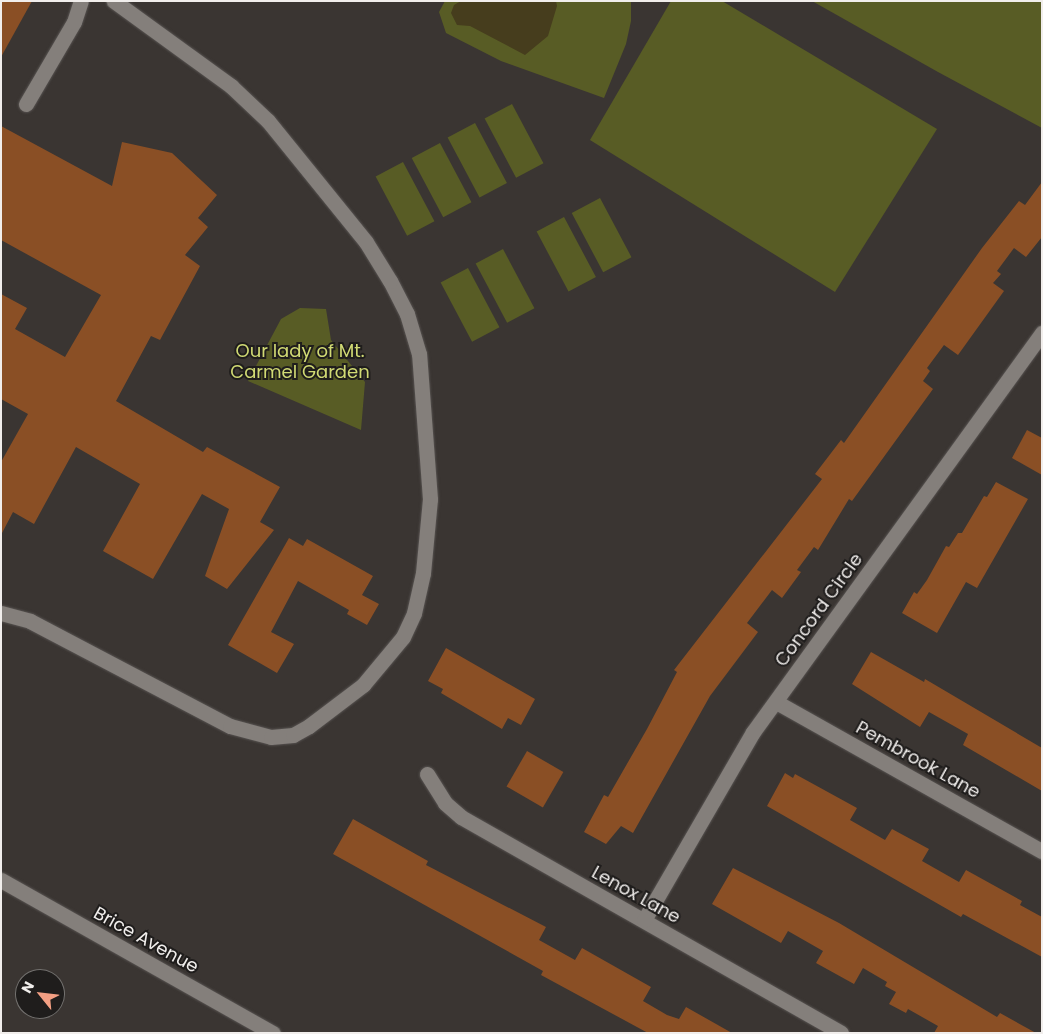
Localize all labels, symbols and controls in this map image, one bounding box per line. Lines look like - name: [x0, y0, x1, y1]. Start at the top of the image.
- park label: Our lady of Mt. Carmel Garden: [230, 341, 370, 384]
- street label: Concord Circle: [771, 549, 867, 671]
- street label: Pembrook Lane: [852, 717, 984, 803]
- street label: Lenox Lane: [588, 862, 684, 928]
- street label: Brice Avenue: [90, 902, 202, 978]
- north arrow: [15, 969, 65, 1019]
- text: N: [16, 978, 39, 997]

